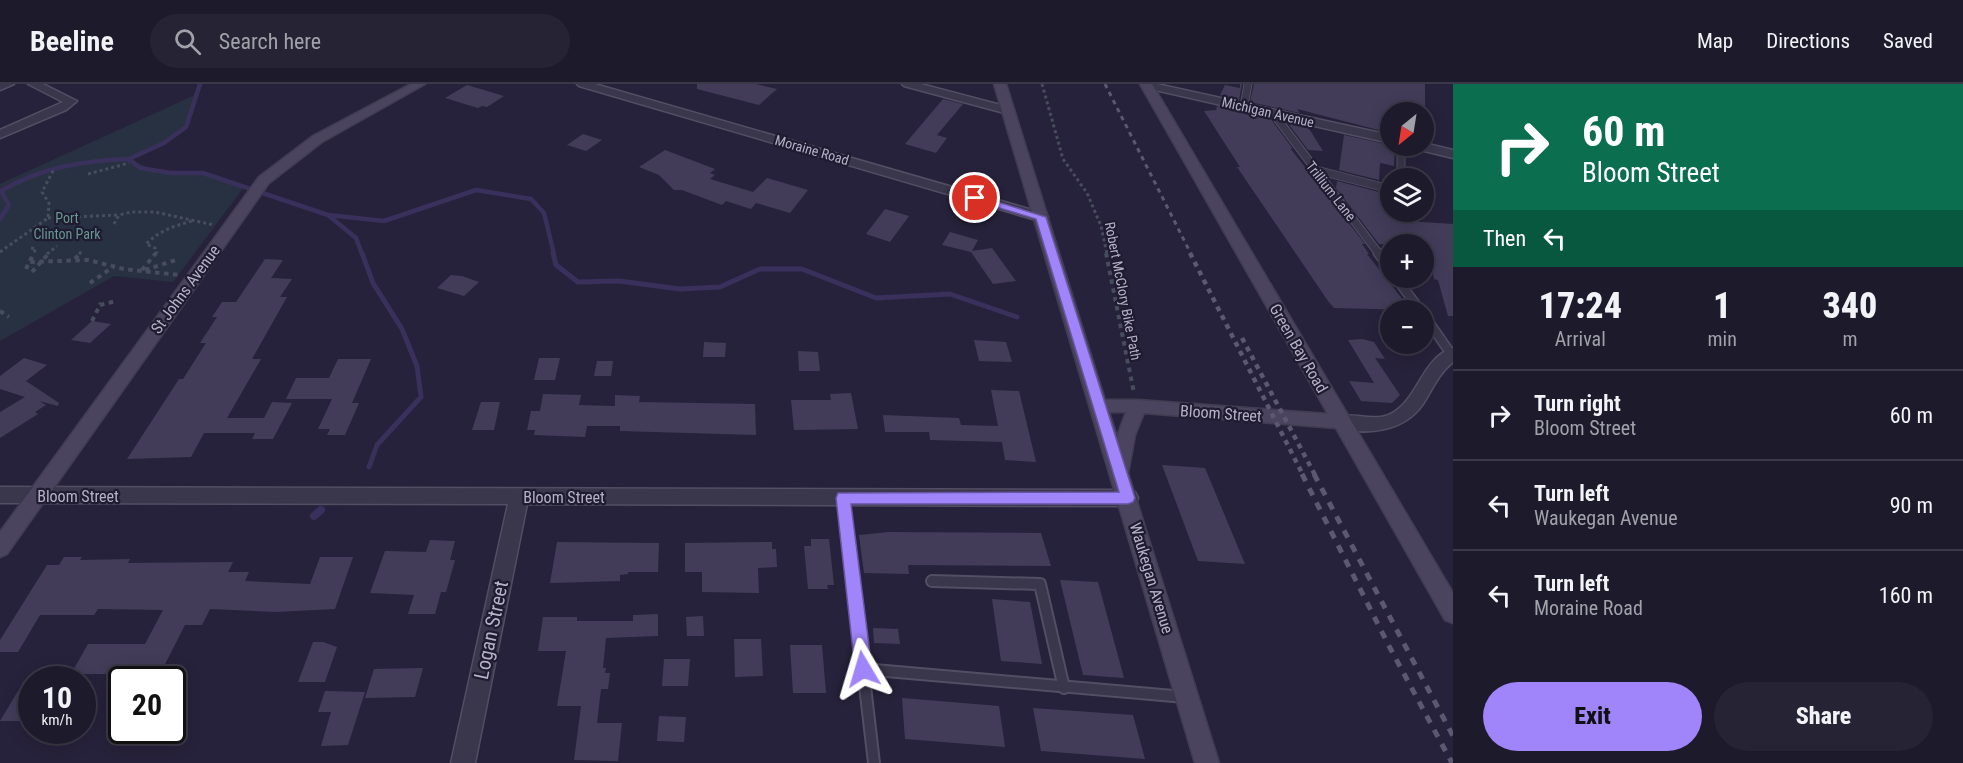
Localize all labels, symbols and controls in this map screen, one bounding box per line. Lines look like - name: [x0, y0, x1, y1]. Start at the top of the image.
- search box: [150, 14, 570, 68]
- text: Beeline: [30, 25, 114, 58]
- icon: search: [171, 25, 204, 58]
- text: Search here: [219, 29, 321, 54]
- text: Map: [1697, 29, 1733, 53]
- text: Directions: [1766, 29, 1850, 53]
- text: Saved: [1883, 29, 1933, 53]
- street label: Michigan Avenue: [1220, 94, 1316, 130]
- north arrow: [1380, 102, 1434, 156]
- map controls: [1380, 102, 1434, 354]
- text: 60 m: [1582, 107, 1665, 156]
- icon: right: [1483, 108, 1561, 186]
- street label: Moraine Road: [773, 132, 851, 168]
- text: Bloom Street: [1582, 157, 1720, 189]
- street label: Trillium Lane: [1303, 158, 1359, 224]
- button: layers: [1380, 168, 1434, 222]
- pin: [949, 172, 1000, 223]
- icon: arrive: [958, 181, 991, 214]
- park label: Port Clinton Park: [33, 210, 101, 242]
- street label: Robert McClory Bike Path: [1102, 220, 1144, 362]
- icon: left: [1538, 222, 1571, 255]
- text: Then: [1483, 226, 1526, 251]
- button: +: [1380, 234, 1434, 288]
- street label: St Johns Avenue: [147, 241, 224, 337]
- text: 17:24: [1539, 285, 1622, 327]
- text: 1: [1713, 285, 1731, 327]
- text: 340: [1822, 285, 1877, 327]
- street label: Green Bay Road: [1266, 300, 1332, 396]
- button: −: [1380, 300, 1434, 354]
- text: Arrival: [1555, 327, 1606, 351]
- text: min: [1708, 327, 1737, 351]
- text: m: [1842, 327, 1857, 351]
- text: Turn right: [1534, 391, 1621, 416]
- icon: right: [1483, 399, 1516, 432]
- street label: Bloom Street: [1180, 401, 1263, 426]
- text: 60 m: [1890, 403, 1933, 428]
- text: Bloom Street: [1534, 416, 1636, 440]
- text: Turn left: [1534, 481, 1609, 506]
- street label: Bloom Street: [37, 487, 119, 506]
- street label: Bloom Street: [523, 488, 605, 507]
- icon: left: [1483, 489, 1516, 522]
- text: 90 m: [1890, 493, 1933, 518]
- text: Waukegan Avenue: [1534, 506, 1678, 530]
- street label: Waukegan Avenue: [1126, 520, 1177, 636]
- text: Turn left: [1534, 571, 1609, 596]
- street label: Logan Street: [469, 578, 513, 681]
- icon: left: [1483, 579, 1516, 612]
- text: 160 m: [1879, 583, 1933, 608]
- text: Moraine Road: [1534, 596, 1643, 620]
- position arrow: [831, 637, 895, 701]
- speed limit sign: 20: [108, 666, 186, 744]
- text: 10: [42, 680, 72, 715]
- button: Exit: [1483, 682, 1702, 751]
- button: Share: [1714, 682, 1933, 751]
- text: km/h: [42, 711, 72, 729]

